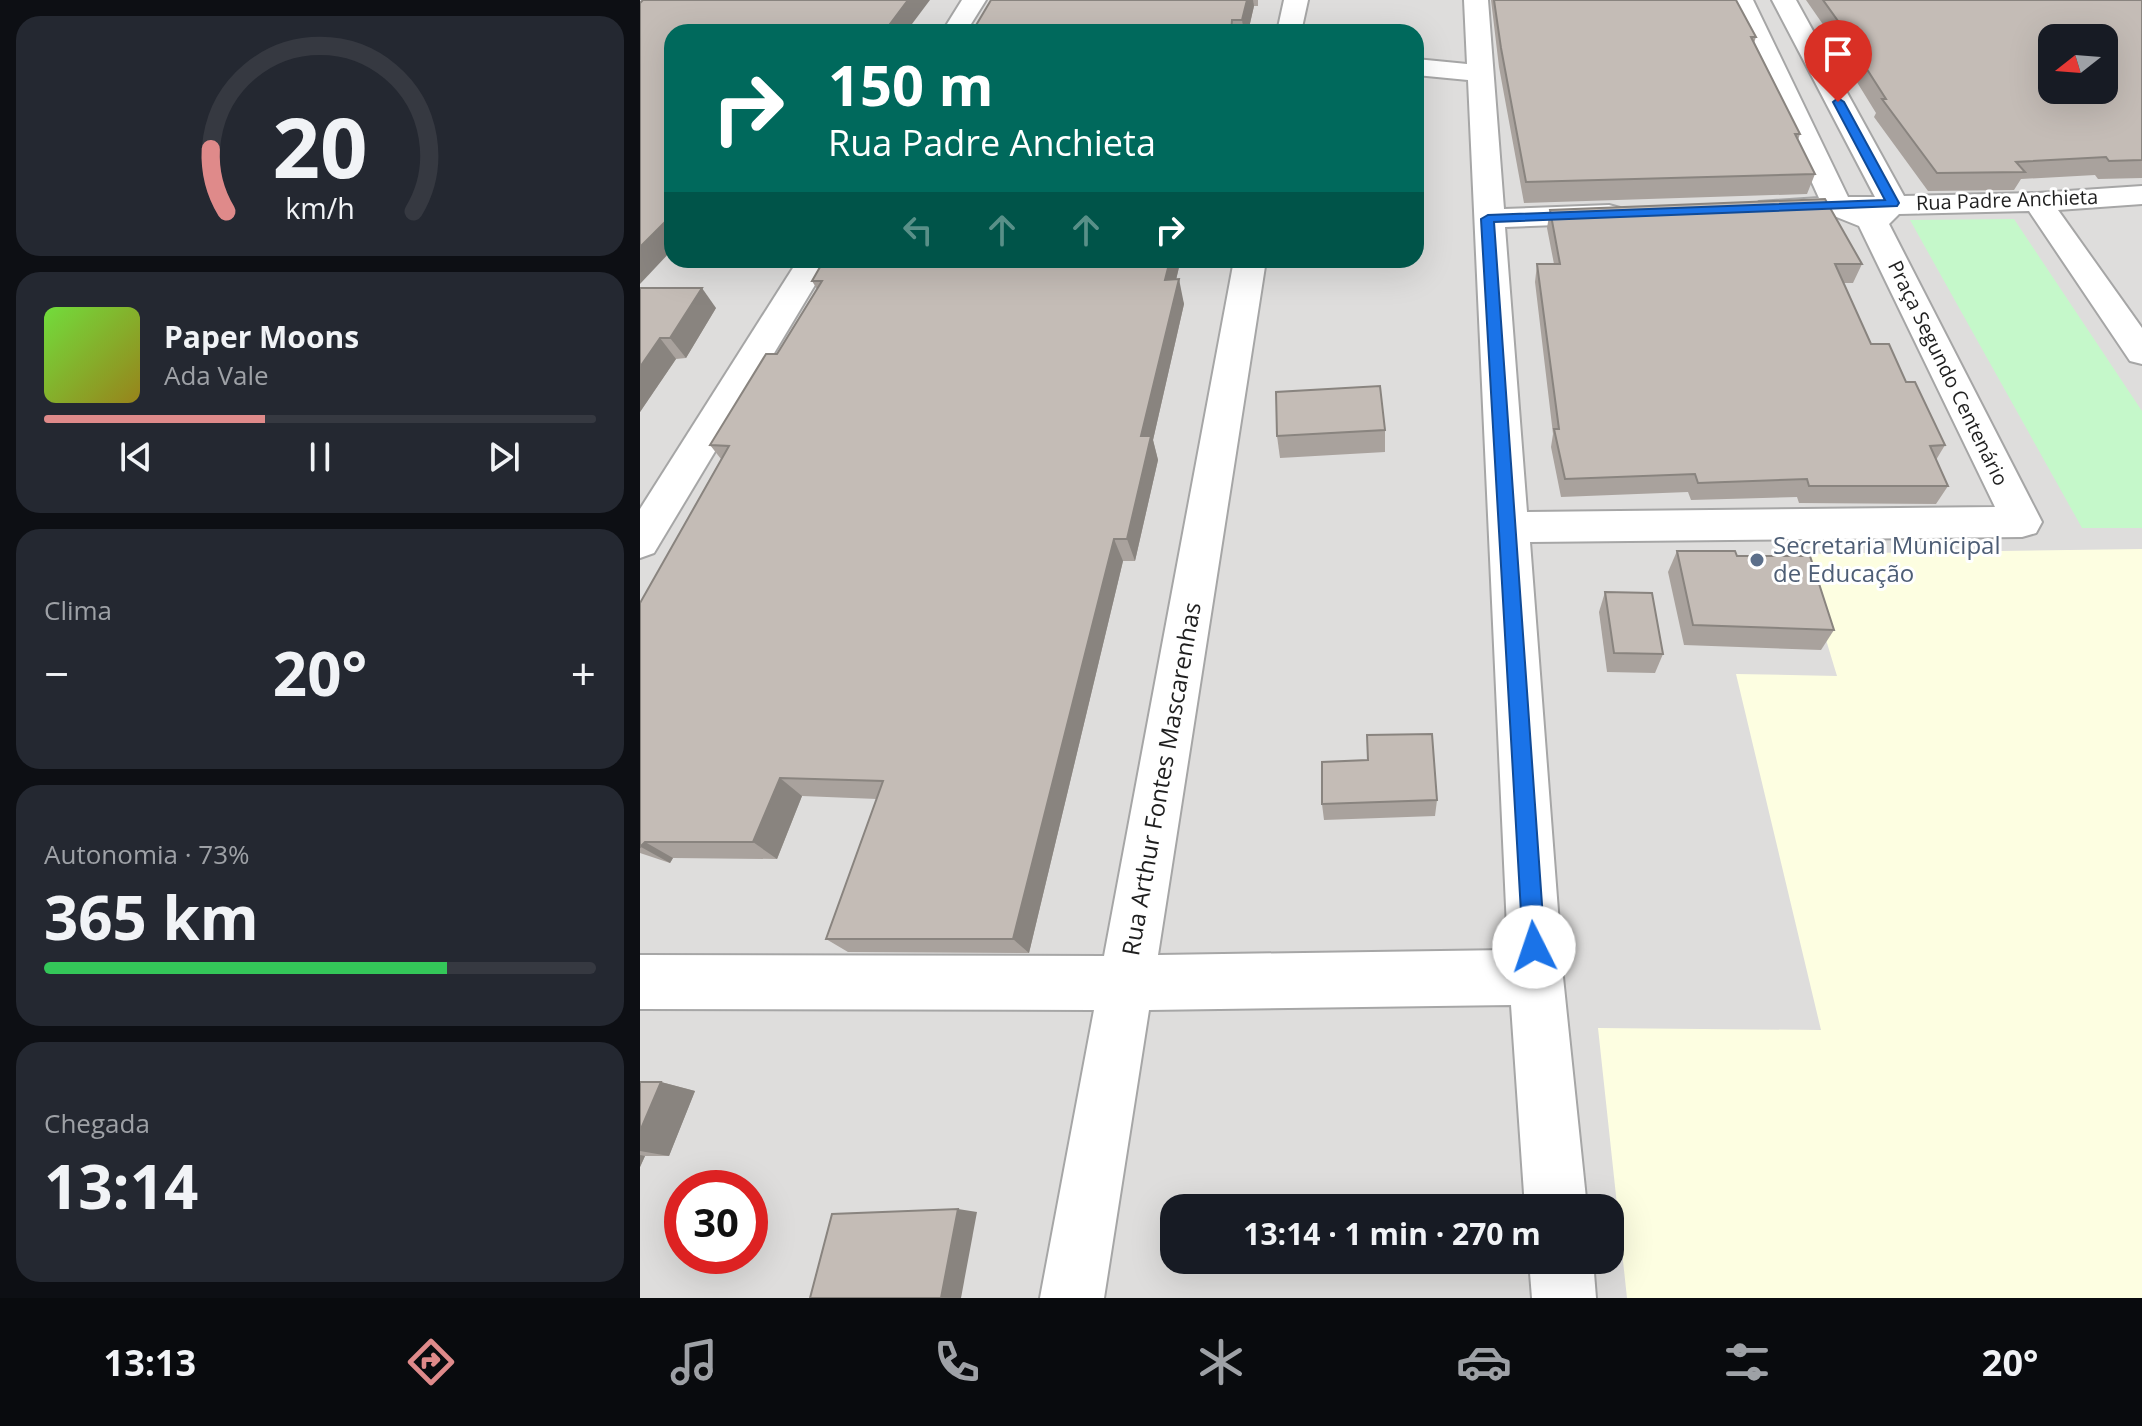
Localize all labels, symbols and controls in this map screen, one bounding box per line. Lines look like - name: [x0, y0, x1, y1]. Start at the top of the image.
- pin: [1804, 20, 1872, 102]
- north arrow: [2038, 24, 2118, 104]
- map controls: [2038, 24, 2118, 104]
- icon: arrive: [1816, 32, 1860, 76]
- text: 150 m: [828, 46, 994, 122]
- icon: right: [696, 56, 800, 160]
- text: 20: [272, 89, 368, 202]
- text: Rua Padre Anchieta: [828, 118, 1156, 167]
- street label: Rua Padre Anchieta: [1915, 183, 2098, 216]
- text: km/h: [285, 188, 355, 227]
- icon: left: [896, 208, 940, 252]
- icon: ahead: [980, 208, 1024, 252]
- icon: ahead: [1064, 208, 1108, 252]
- icon: right: [1148, 208, 1192, 252]
- street label: Praça Segundo Centenário: [1882, 256, 2015, 490]
- text: Paper Moons: [164, 316, 359, 357]
- text: Ada Vale: [164, 357, 269, 393]
- icon: previous: [114, 435, 158, 479]
- icon: pause: [298, 435, 342, 479]
- icon: next: [482, 435, 526, 479]
- place label: Secretaria Municipal de Educação: [1773, 528, 2000, 589]
- marker: Secretaria Municipal de Educação: [1748, 551, 1766, 569]
- text: Clima: [44, 592, 112, 628]
- street label: Rua Arthur Fontes Mascarenhas: [1113, 600, 1208, 958]
- text: 20°: [273, 632, 367, 714]
- text: −: [44, 643, 69, 703]
- text: +: [571, 643, 596, 703]
- text: Autonomia · 73%: [44, 836, 250, 872]
- text: 365 km: [44, 876, 259, 958]
- position arrow: [1492, 905, 1576, 989]
- text: Chegada: [44, 1105, 150, 1141]
- text: 13:14: [44, 1145, 198, 1227]
- speed limit sign: 30: [664, 1170, 768, 1274]
- text: 13:14 · 1 min · 270 m: [1243, 1213, 1541, 1254]
- icon: directions: [403, 1334, 459, 1390]
- icon: music: [666, 1334, 722, 1390]
- icon: phone: [929, 1334, 985, 1390]
- icon: climate: [1193, 1334, 1249, 1390]
- icon: car: [1456, 1334, 1512, 1390]
- icon: filters: [1719, 1334, 1775, 1390]
- text: 13:13: [104, 1338, 196, 1387]
- text: 20°: [1982, 1338, 2038, 1387]

